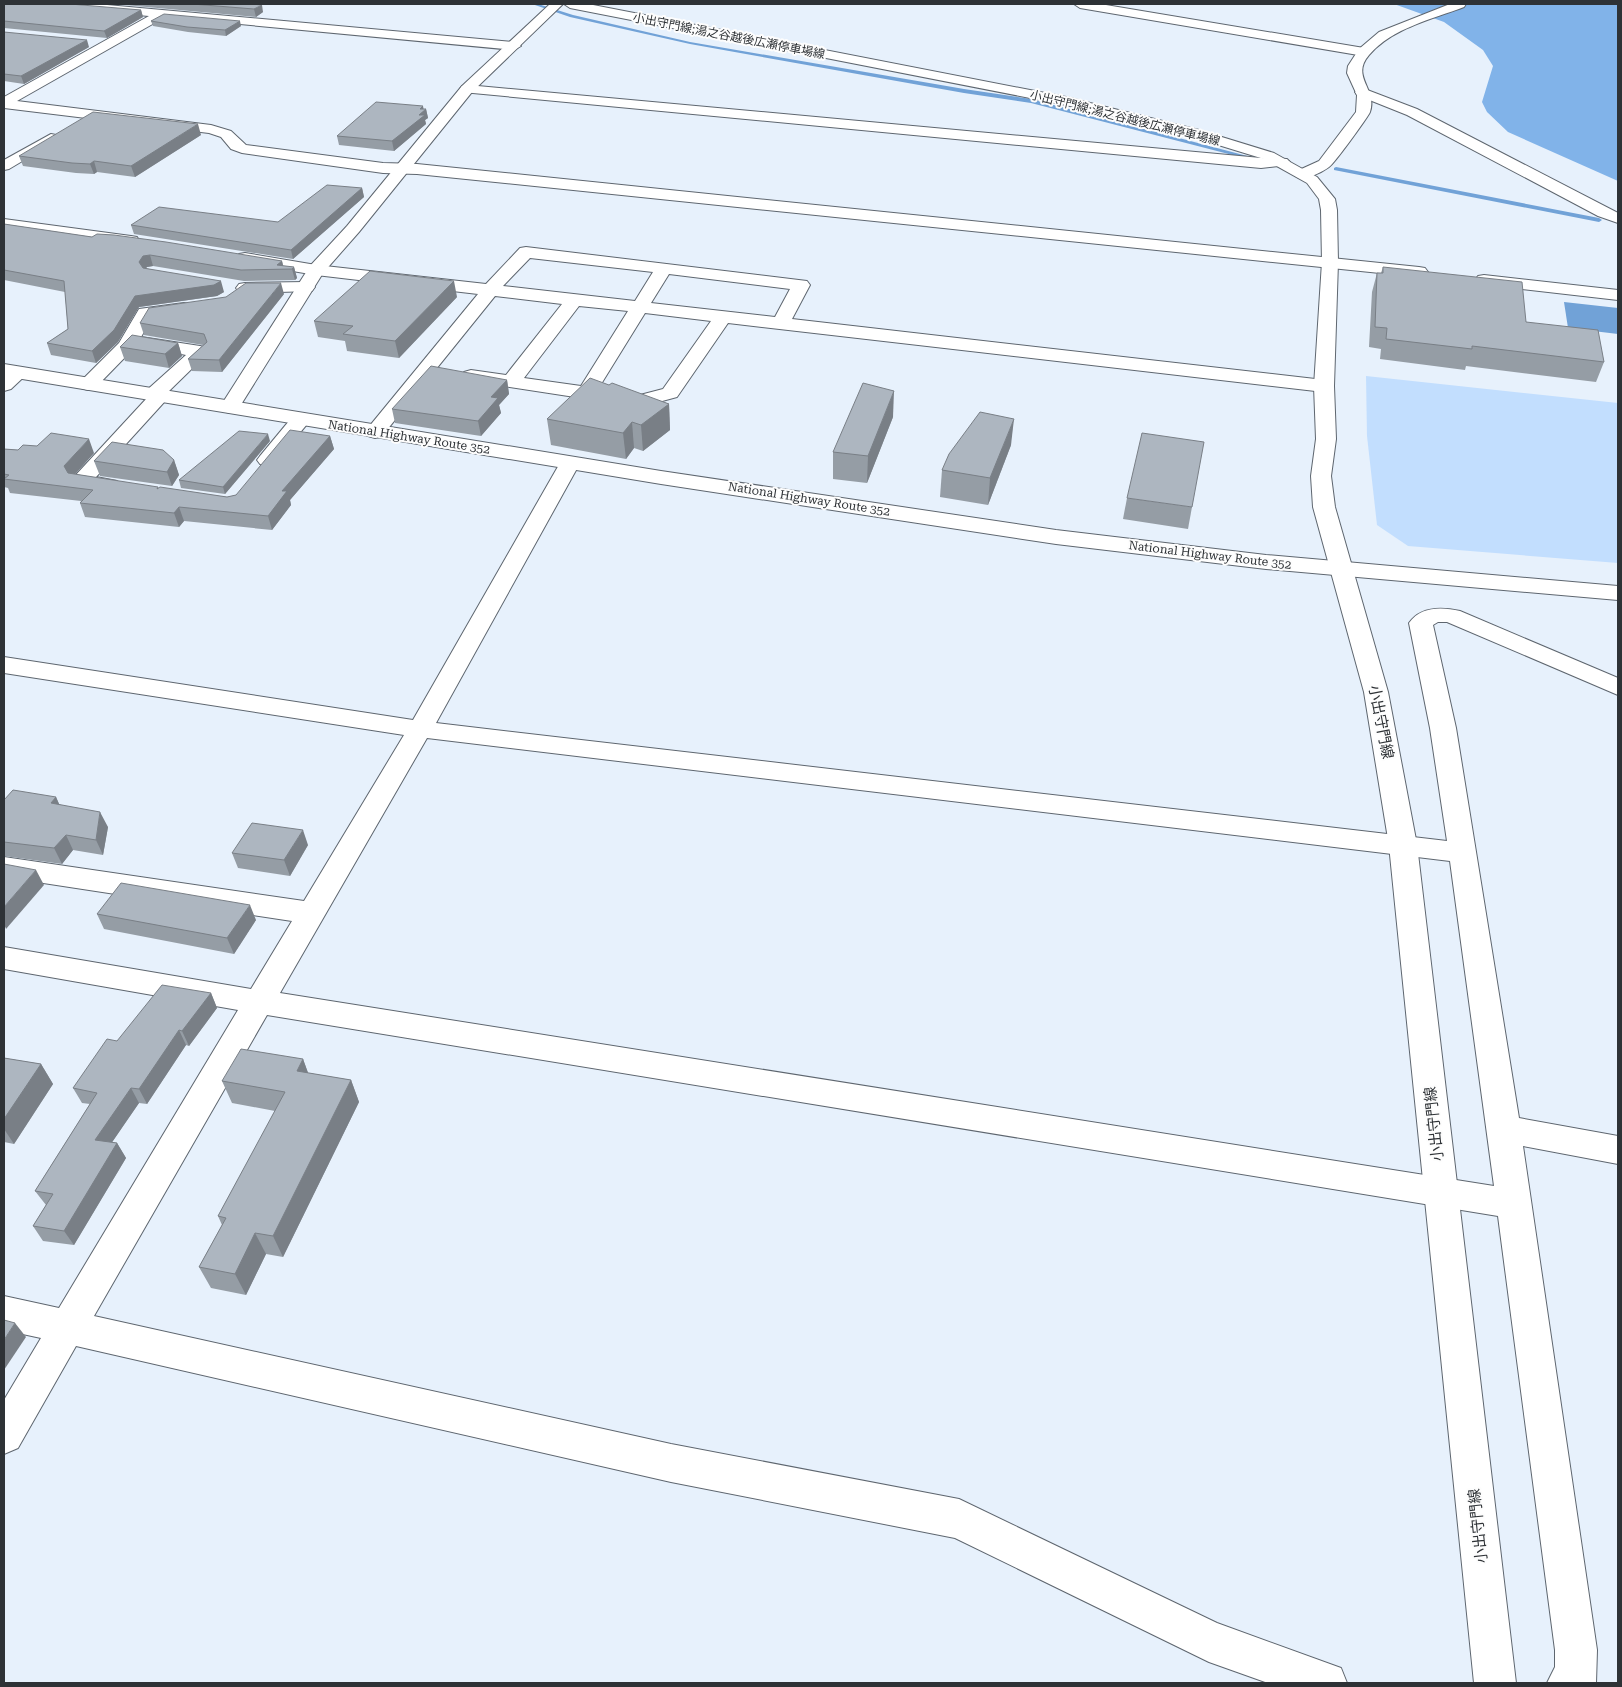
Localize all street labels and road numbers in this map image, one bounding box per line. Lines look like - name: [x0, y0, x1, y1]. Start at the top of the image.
- street label: 小出守門線;湯之谷越後広瀬停車場線: [632, 10, 826, 62]
- street label: 小出守門線;湯之谷越後広瀬停車場線: [1029, 88, 1221, 148]
- street label: National Highway Route 352: [327, 417, 491, 457]
- street label: National Highway Route 352: [727, 479, 891, 519]
- street label: National Highway Route 352: [1128, 538, 1292, 572]
- street label: 小出守門線: [1365, 683, 1397, 761]
- street label: 小出守門線: [1421, 1086, 1447, 1162]
- street label: 小出守門線: [1465, 1488, 1491, 1564]

